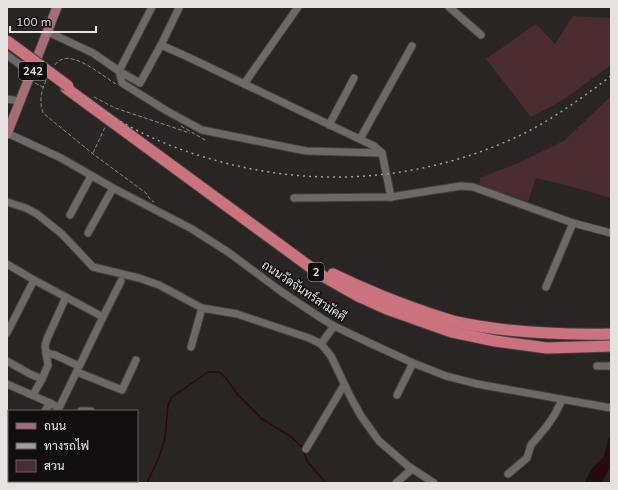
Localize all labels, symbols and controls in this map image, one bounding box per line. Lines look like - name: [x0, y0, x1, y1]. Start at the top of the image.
- scale bar: [10, 8, 96, 34]
- text: 100 m: [16, 14, 51, 29]
- road number: 242: [19, 62, 47, 80]
- street label: ถนนวัดจันทร์สามัคคี: [259, 257, 349, 324]
- road number: 2: [308, 263, 324, 281]
- legend: [8, 410, 138, 482]
- text: ถนน: [44, 418, 67, 433]
- text: ทางรถไฟ: [44, 438, 89, 453]
- text: สวน: [44, 458, 65, 473]

